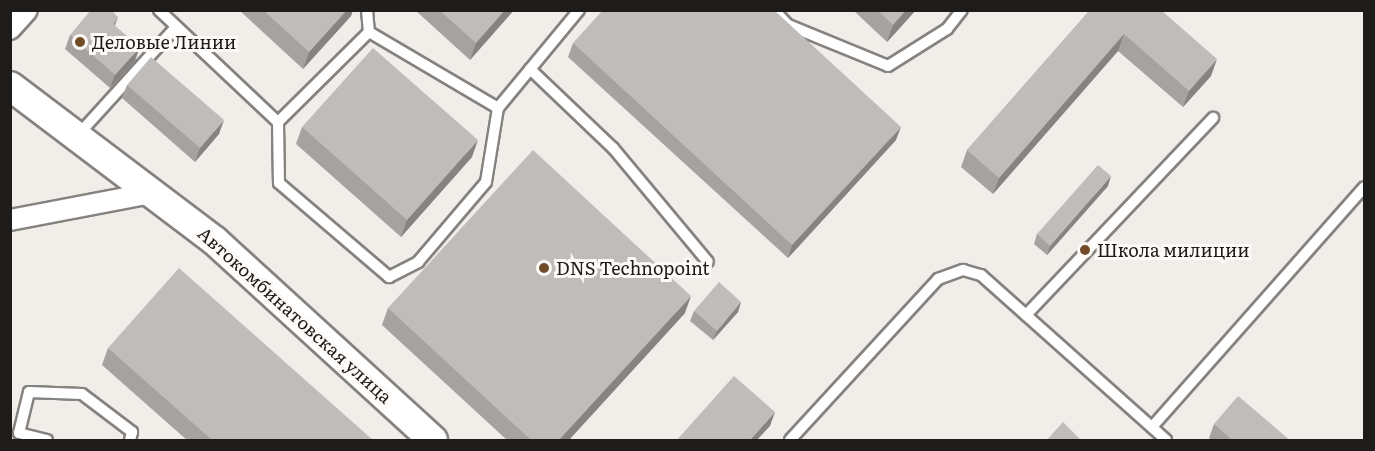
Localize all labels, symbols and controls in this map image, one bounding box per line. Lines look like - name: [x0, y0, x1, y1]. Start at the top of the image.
- place label: Деловые Линии: [92, 31, 236, 53]
- marker: Деловые Линии: [73, 35, 87, 49]
- street label: Автокомбинатовская улица: [194, 222, 396, 408]
- place label: Школа милиции: [1097, 239, 1250, 261]
- marker: Школа милиции: [1078, 243, 1092, 257]
- place label: DNS Technopoint: [556, 257, 710, 279]
- marker: DNS Technopoint: [537, 261, 551, 275]

